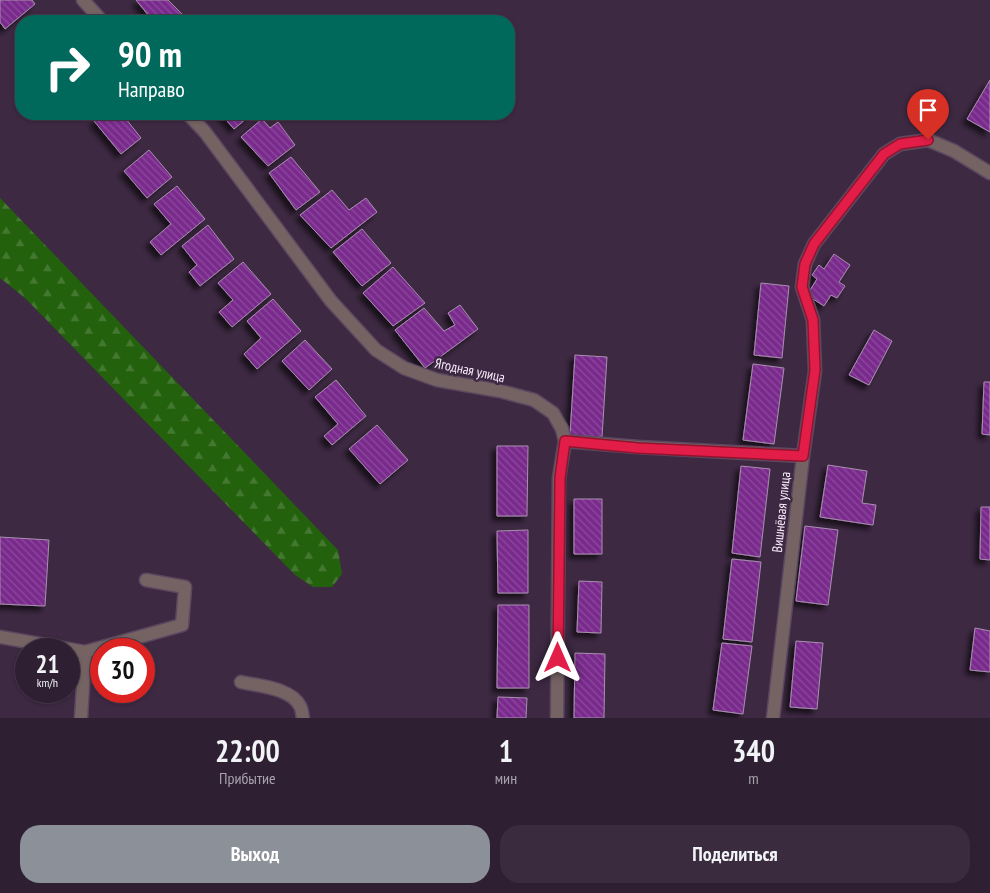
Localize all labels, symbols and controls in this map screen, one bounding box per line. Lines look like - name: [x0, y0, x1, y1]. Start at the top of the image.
- text: 90 m: [118, 31, 182, 77]
- icon: right: [35, 35, 100, 100]
- text: Направо: [118, 75, 185, 103]
- pin: [907, 89, 949, 140]
- icon: arrive: [914, 96, 942, 124]
- street label: Ягодная улица: [433, 354, 507, 386]
- street label: Вишнёвая улица: [768, 471, 794, 553]
- position arrow: [531, 631, 583, 683]
- speed limit sign: 30: [90, 638, 155, 703]
- text: 21: [36, 648, 59, 680]
- text: km/h: [37, 675, 58, 690]
- text: 22:00: [215, 731, 280, 770]
- text: 1: [499, 731, 513, 770]
- text: 340: [732, 731, 775, 770]
- text: Прибытие: [219, 768, 276, 788]
- text: мин: [495, 768, 517, 788]
- text: m: [748, 768, 759, 788]
- button: Выход: [20, 825, 490, 883]
- button: Поделиться: [500, 825, 970, 883]

